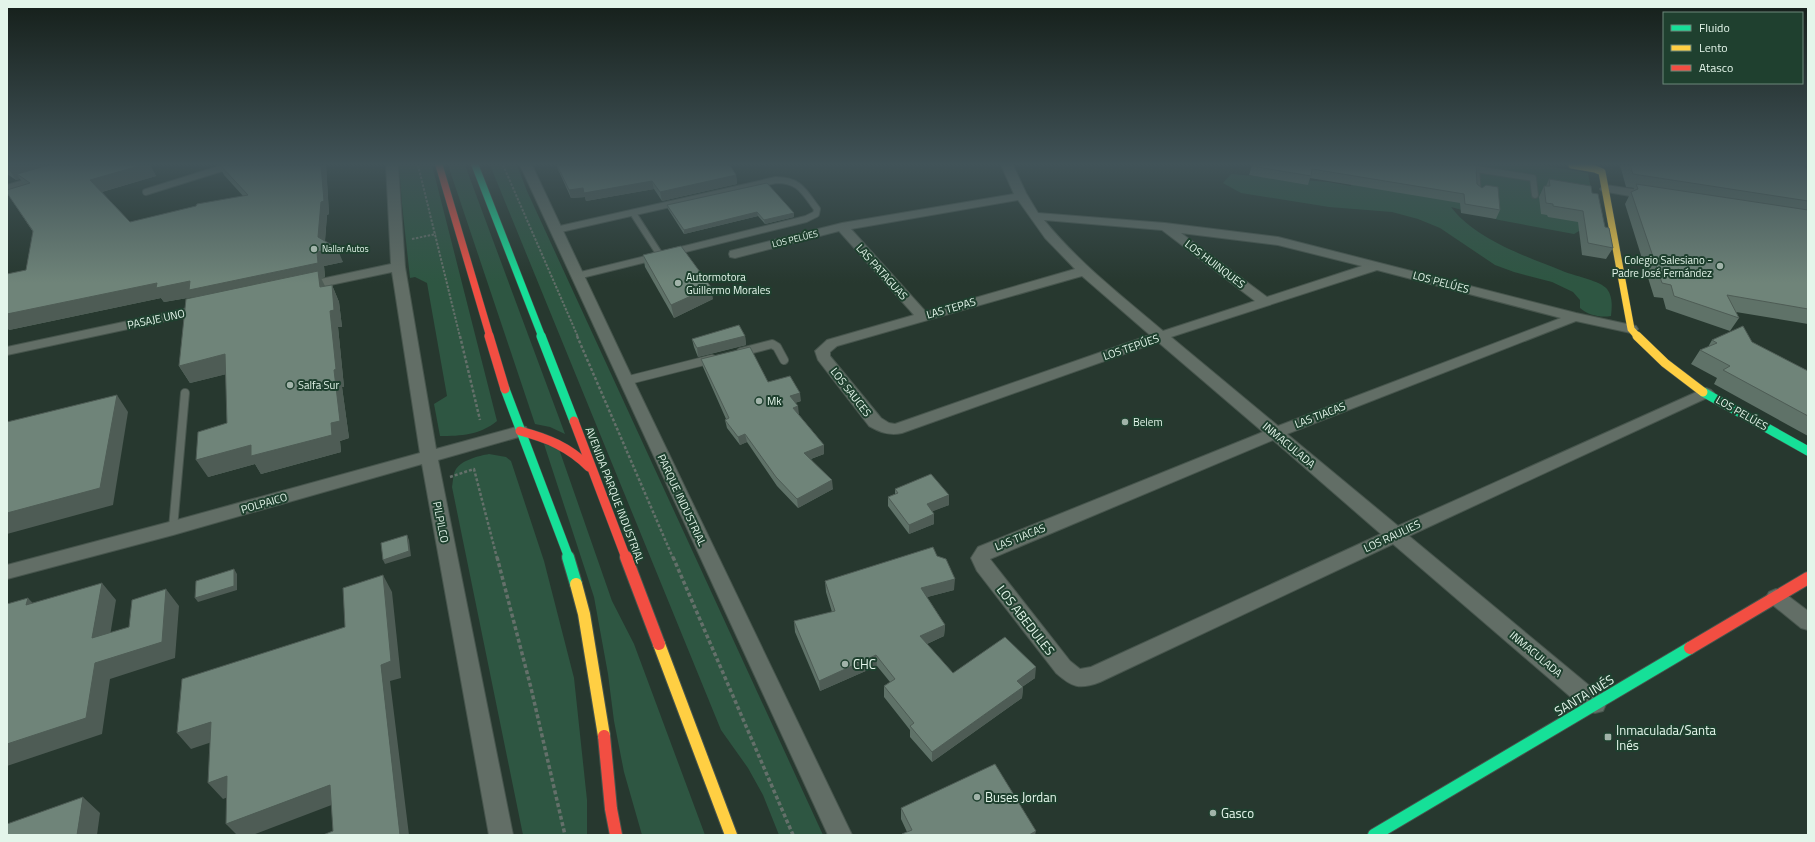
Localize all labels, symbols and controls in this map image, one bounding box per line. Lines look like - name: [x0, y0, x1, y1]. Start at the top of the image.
- legend: [1663, 12, 1803, 84]
- text: Fluido: [1699, 18, 1730, 37]
- text: Lento: [1699, 38, 1728, 57]
- text: Atasco: [1699, 58, 1733, 77]
- street label: LOS PELÚES: [770, 226, 819, 251]
- street label: LOS HUINQUES: [1182, 236, 1248, 292]
- street label: LAS PATAGUAS: [853, 241, 911, 303]
- place label: Nallar Autos: [322, 242, 369, 255]
- marker: Nallar Autos: [309, 244, 319, 254]
- place label: Colegio Salesiano - Padre José Fernández: [1612, 252, 1712, 281]
- marker: Colegio Salesiano - Padre José Fernández: [1715, 261, 1725, 271]
- street label: LOS PELÚES: [1411, 267, 1471, 297]
- place label: Autormotora Guillermo Morales: [686, 269, 770, 298]
- marker: Autormotora Guillermo Morales: [673, 278, 683, 288]
- street label: LAS TEPAS: [924, 293, 978, 323]
- street label: PASAJE UNO: [126, 305, 186, 333]
- street label: LOS TEPÚES: [1101, 330, 1161, 364]
- street label: LOS SAUCES: [827, 364, 875, 420]
- place label: Salfa Sur: [298, 377, 339, 393]
- marker: Salfa Sur: [285, 380, 295, 390]
- street label: LOS PELÚES: [1713, 392, 1771, 434]
- place label: Mk: [767, 393, 782, 409]
- marker: Mk: [754, 396, 764, 406]
- street label: LAS TIACAS: [1292, 398, 1348, 432]
- place label: Belem: [1133, 414, 1163, 430]
- marker: Belem: [1120, 417, 1130, 427]
- street label: INMACULADA: [1259, 418, 1319, 472]
- street label: AVENIDA PARQUE INDUSTRIAL: [582, 425, 649, 566]
- street label: PARQUE INDUSTRIAL: [654, 451, 711, 549]
- street label: POLPAICO: [239, 489, 289, 517]
- street label: PILPILCO: [429, 500, 453, 544]
- street label: LOS RAULIES: [1361, 516, 1423, 556]
- street label: LAS TIACAS: [992, 520, 1048, 554]
- street label: LOS ABEDULES: [992, 581, 1060, 659]
- street label: INMACULADA: [1506, 627, 1566, 681]
- place label: CHC: [853, 654, 876, 674]
- marker: CHC: [840, 659, 850, 669]
- street label: SANTA INÉS: [1550, 669, 1618, 721]
- place label: Inmaculada/Santa Inés: [1616, 720, 1716, 755]
- marker: Inmaculada/Santa Inés: [1603, 732, 1613, 742]
- place label: Buses Jordan: [985, 787, 1057, 807]
- marker: Buses Jordan: [972, 792, 982, 802]
- place label: Gasco: [1221, 803, 1254, 823]
- marker: Gasco: [1208, 808, 1218, 818]

